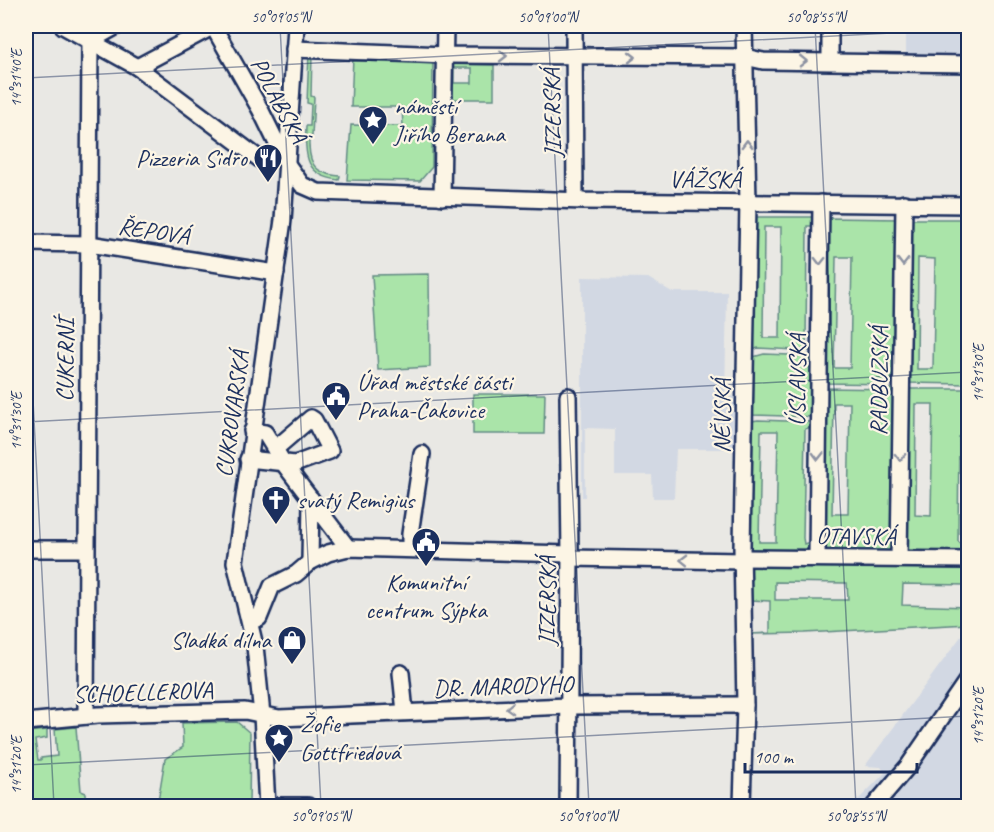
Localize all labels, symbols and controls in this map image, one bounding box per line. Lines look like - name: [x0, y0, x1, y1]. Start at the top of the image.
- text: 50°09'05"N: [251, 8, 314, 27]
- text: 50°09'00"N: [518, 8, 581, 27]
- text: 50°08'55"N: [786, 8, 849, 27]
- text: 14°31'40"E: [7, 47, 26, 107]
- one-way arrow: [499, 50, 508, 62]
- one-way arrow: [627, 50, 636, 63]
- street label: POLABSKÁ: [244, 52, 315, 151]
- one-way arrow: [799, 55, 808, 67]
- street label: JIZERSKÁ: [536, 65, 568, 159]
- place label: náměstí Jiřího Berana: [393, 91, 506, 149]
- place icon: náměstí Jiřího Berana: [357, 104, 389, 146]
- one-way arrow: [741, 139, 753, 148]
- restaurant icon: Pizzeria Sidro: [252, 142, 284, 184]
- place label: Pizzeria Sidro: [136, 143, 249, 173]
- street label: VÁŽSKÁ: [669, 164, 744, 194]
- street label: ŘEPOVÁ: [116, 211, 194, 252]
- one-way arrow: [814, 257, 826, 266]
- one-way arrow: [897, 257, 910, 266]
- street label: CUKERNÍ: [49, 313, 81, 402]
- street label: RADBUZSKÁ: [863, 323, 895, 436]
- street label: ÚSLAVSKÁ: [781, 331, 813, 426]
- text: 14°31'30"E: [969, 342, 988, 402]
- street label: CUKROVARSKÁ: [208, 346, 256, 479]
- place label: Úřad městské části Praha-Čakovice: [357, 367, 514, 425]
- street label: NĚVSKÁ: [706, 376, 738, 453]
- public building icon: Úřad městské části Praha-Čakovice: [320, 380, 352, 422]
- text: 14°31'30"E: [7, 390, 26, 450]
- one-way arrow: [812, 452, 824, 461]
- one-way arrow: [894, 452, 907, 461]
- church icon: svatý Remigius: [260, 484, 292, 526]
- place label: svatý Remigius: [297, 485, 416, 515]
- street label: OTAVSKÁ: [816, 520, 899, 552]
- public building icon: Komunitní centrum Sýpka: [410, 526, 442, 568]
- street label: JIZERSKÁ: [532, 553, 562, 647]
- one-way arrow: [679, 554, 688, 567]
- place label: Komunitní centrum Sýpka: [365, 567, 488, 625]
- shop icon: Sladká dílna: [276, 624, 308, 666]
- place label: Sladká dílna: [171, 625, 272, 655]
- street label: DR. MARODYHO: [433, 668, 576, 703]
- street label: SCHOELLEROVA: [73, 675, 214, 709]
- text: 14°31'20"E: [969, 685, 988, 745]
- one-way arrow: [505, 702, 514, 715]
- place label: Žofie Gottfriedová: [300, 709, 403, 767]
- place icon: Žofie Gottfriedová: [263, 722, 295, 764]
- text: 14°31'20"E: [7, 734, 26, 794]
- scale bar: [745, 736, 918, 774]
- text: 100 m: [754, 746, 795, 768]
- text: 50°09'05"N: [291, 807, 354, 826]
- text: 50°09'00"N: [558, 807, 621, 826]
- text: 50°08'55"N: [826, 807, 889, 826]

